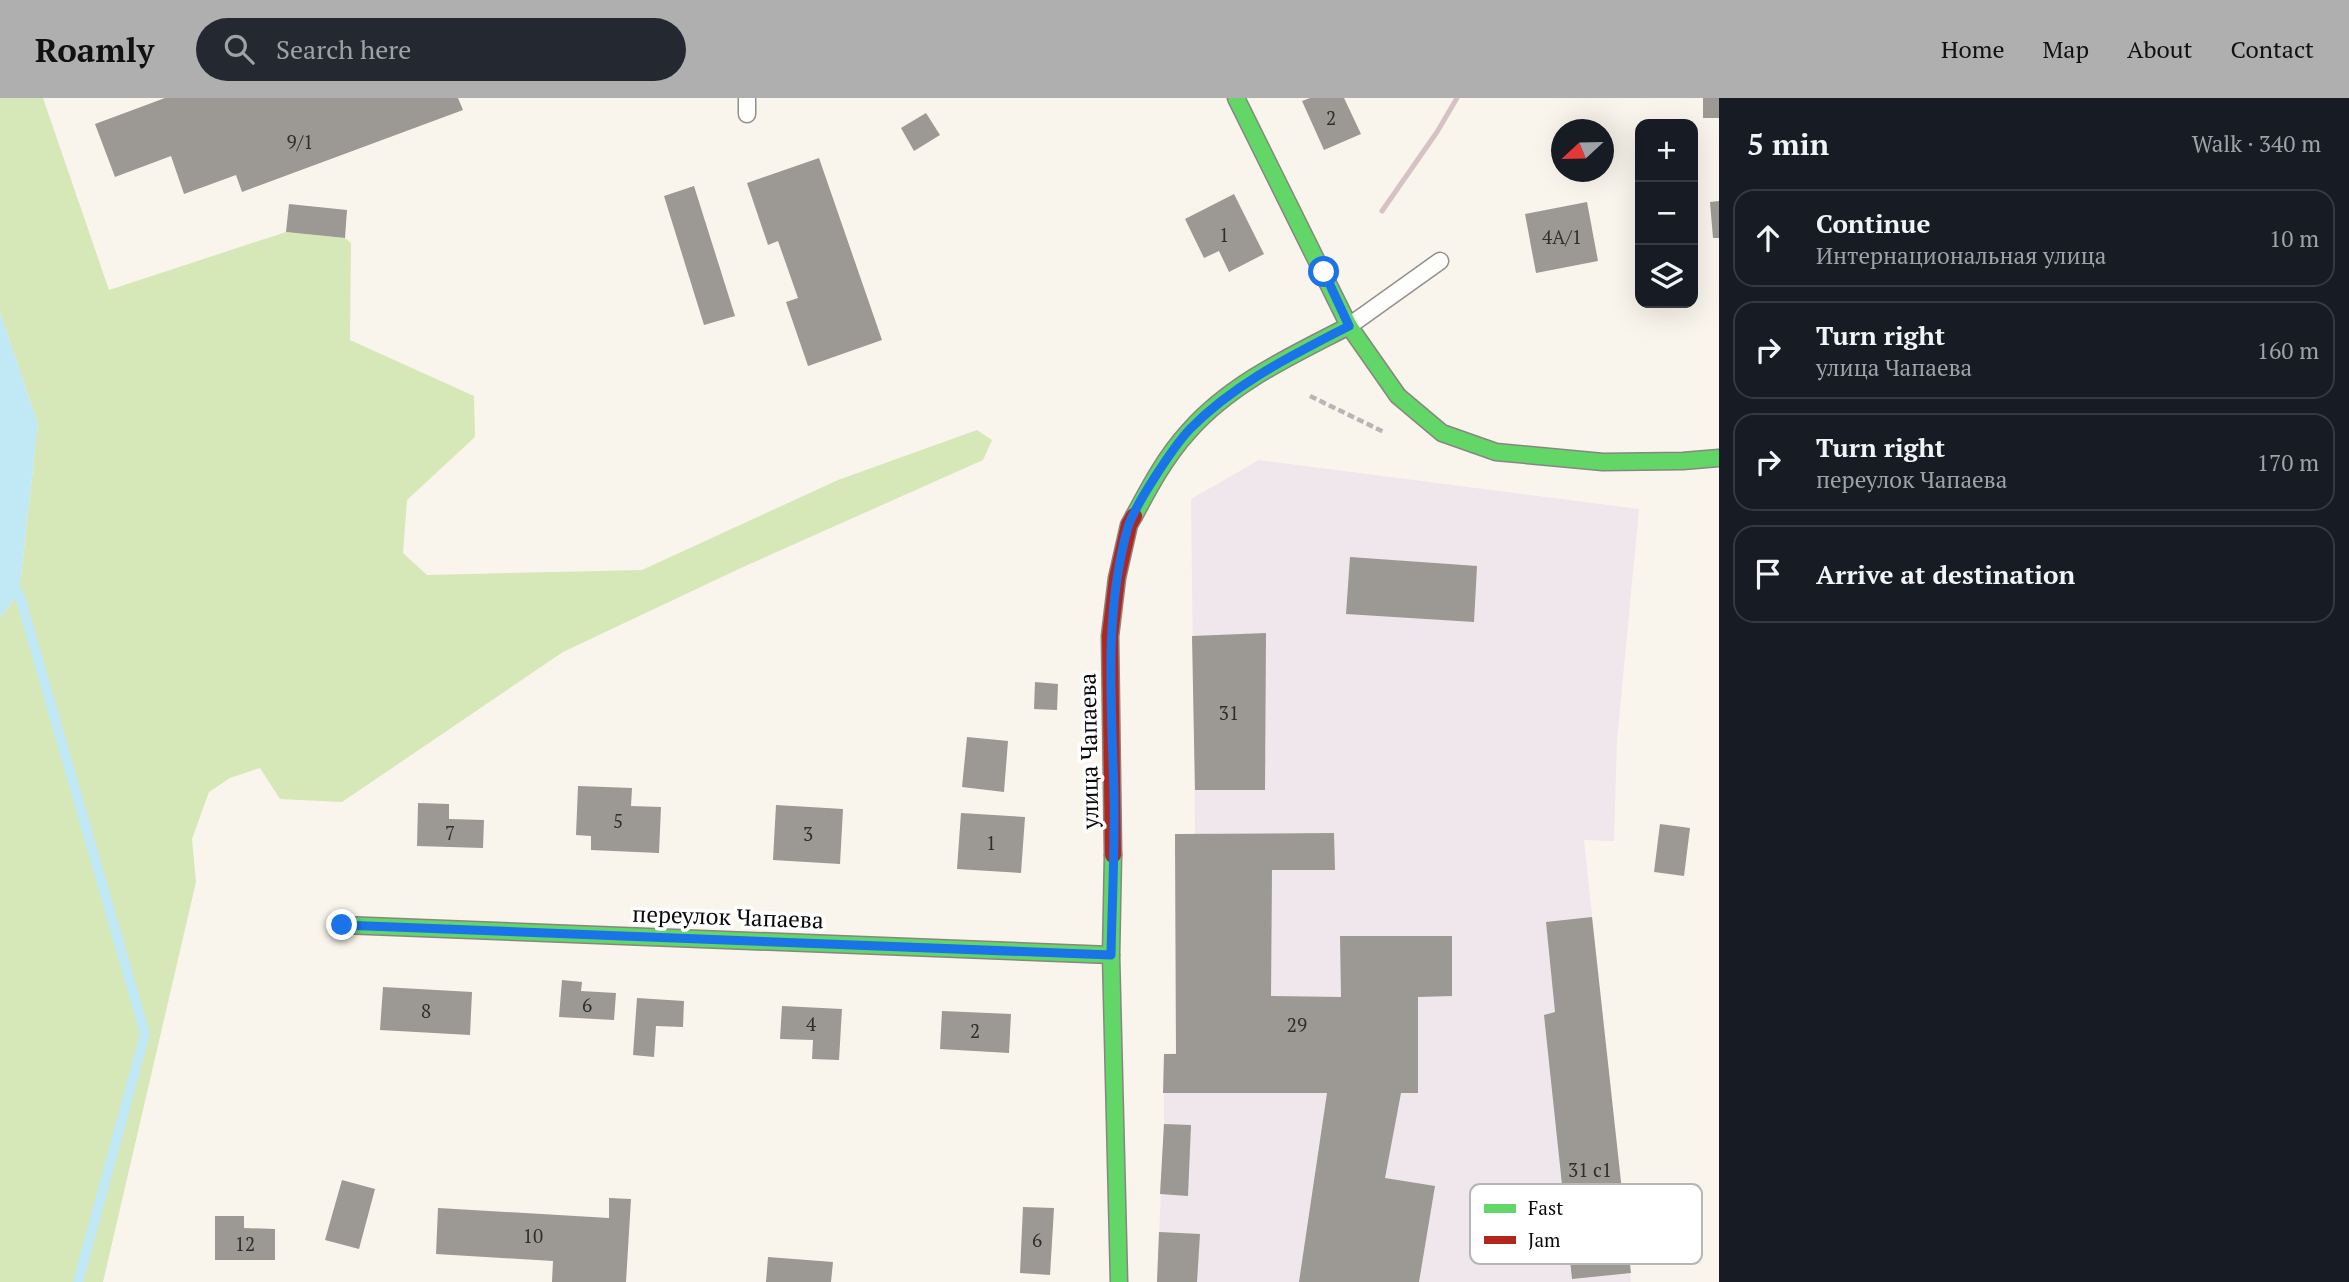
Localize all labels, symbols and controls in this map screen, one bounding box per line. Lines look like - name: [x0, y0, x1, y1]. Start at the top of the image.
- search box: [196, 18, 686, 81]
- text: Roamly: [35, 28, 154, 71]
- icon: search: [220, 30, 258, 68]
- text: Search here: [276, 32, 411, 66]
- text: Home: [1941, 33, 2005, 65]
- text: Map: [2043, 33, 2089, 65]
- text: About: [2127, 33, 2193, 65]
- text: Contact: [2231, 33, 2314, 65]
- house number: 2: [1326, 105, 1336, 130]
- north arrow: [1551, 119, 1614, 182]
- map controls: [1635, 119, 1698, 308]
- button: +: [1635, 119, 1698, 182]
- text: 5 min: [1747, 124, 1829, 164]
- text: Walk · 340 m: [2192, 128, 2321, 159]
- house number: 9/1: [287, 129, 313, 154]
- button: −: [1635, 182, 1698, 245]
- text: Continue: [1816, 206, 1930, 240]
- icon: ahead: [1749, 219, 1787, 257]
- house number: 1: [1219, 222, 1229, 247]
- text: 10 m: [2269, 223, 2319, 254]
- house number: 4А/1: [1542, 224, 1582, 249]
- text: Интернациональная улица: [1816, 240, 2106, 271]
- button: layers: [1635, 245, 1698, 308]
- route start: [1308, 256, 1339, 287]
- text: Turn right: [1816, 318, 1945, 352]
- icon: right: [1749, 331, 1787, 369]
- text: 160 m: [2257, 335, 2319, 366]
- text: улица Чапаева: [1816, 352, 1972, 383]
- text: Turn right: [1816, 430, 1945, 464]
- icon: right: [1749, 443, 1787, 481]
- text: 170 m: [2257, 447, 2319, 478]
- text: переулок Чапаева: [1816, 464, 2007, 495]
- icon: arrive: [1749, 555, 1787, 593]
- text: Arrive at destination: [1816, 557, 2075, 591]
- street label: улица Чапаева: [1072, 672, 1105, 830]
- house number: 31: [1219, 700, 1239, 725]
- house number: 5: [613, 808, 623, 833]
- house number: 7: [445, 820, 455, 845]
- house number: 3: [803, 821, 813, 846]
- house number: 1: [986, 830, 996, 855]
- street label: переулок Чапаева: [632, 898, 825, 935]
- route end: [326, 909, 357, 940]
- house number: 6: [582, 992, 592, 1017]
- house number: 8: [421, 998, 431, 1023]
- house number: 4: [806, 1011, 817, 1036]
- house number: 29: [1287, 1012, 1307, 1037]
- house number: 2: [970, 1018, 980, 1043]
- house number: 31 с1: [1568, 1157, 1612, 1182]
- legend: [1470, 1184, 1702, 1264]
- text: Fast: [1528, 1195, 1563, 1220]
- house number: 10: [523, 1223, 543, 1248]
- house number: 6: [1032, 1227, 1042, 1252]
- text: Jam: [1528, 1227, 1561, 1252]
- house number: 12: [235, 1231, 255, 1256]

